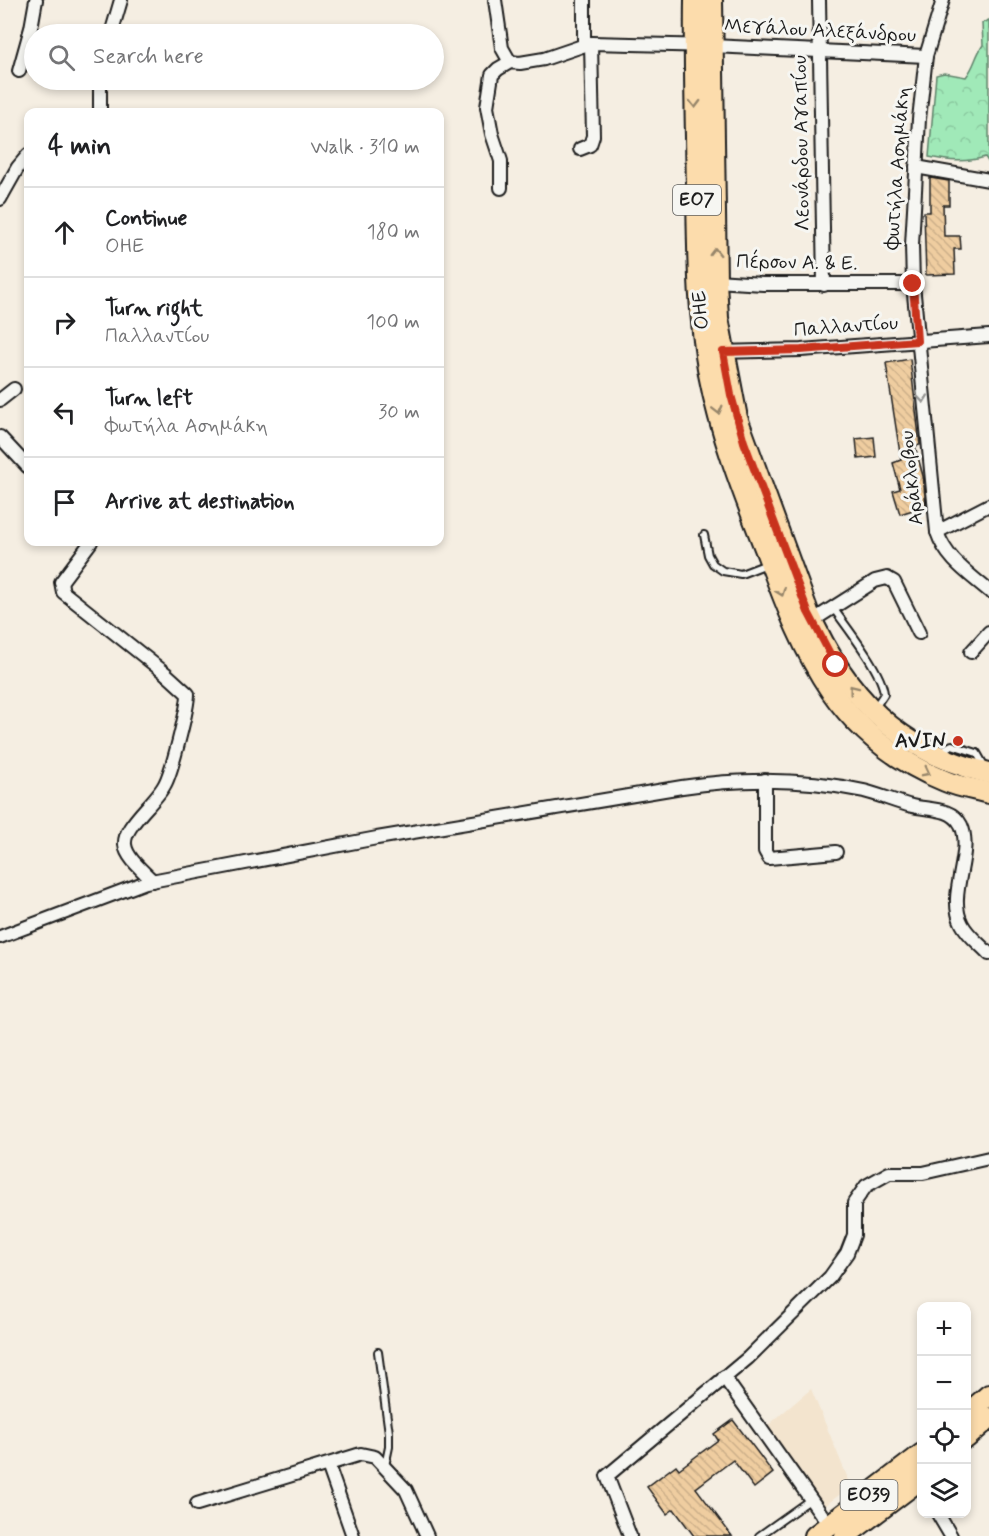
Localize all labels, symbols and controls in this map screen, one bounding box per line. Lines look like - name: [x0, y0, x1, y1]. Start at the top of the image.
- street label: Μεγάλου Αλεξάνδρου: [723, 12, 917, 50]
- search box: [24, 24, 444, 90]
- icon: search: [45, 41, 78, 74]
- text: Search here: [93, 43, 204, 71]
- street label: Λεονάρδου Αγαπίου: [787, 55, 817, 231]
- street label: Φωτήλα Ασημάκη: [879, 86, 917, 251]
- one-way arrow: [689, 99, 702, 108]
- text: 4 min: [48, 130, 111, 164]
- text: Walk · 310 m: [310, 134, 420, 161]
- road number: ΕΟ7: [673, 185, 721, 215]
- text: Continue: [105, 205, 187, 233]
- icon: ahead: [48, 216, 81, 249]
- text: 180 m: [367, 219, 420, 246]
- text: ΟΗΕ: [105, 233, 145, 260]
- one-way arrow: [709, 248, 721, 257]
- street label: Πέρσον Α. & Ε.: [736, 248, 858, 278]
- route end: [899, 270, 925, 296]
- street label: ΟΗΕ: [686, 289, 716, 331]
- text: Turn right: [105, 295, 203, 323]
- icon: right: [48, 306, 81, 339]
- text: 100 m: [366, 309, 420, 336]
- street label: Παλλαντίου: [793, 310, 899, 344]
- text: Παλλαντίου: [105, 323, 209, 350]
- text: Turn left: [105, 385, 193, 413]
- one-way arrow: [916, 395, 929, 404]
- icon: left: [48, 396, 81, 429]
- text: 30 m: [378, 399, 420, 426]
- one-way arrow: [710, 405, 723, 415]
- text: Φωτήλα Ασημάκη: [105, 413, 268, 440]
- street label: Αράκλοβου: [894, 429, 930, 527]
- icon: arrive: [48, 486, 81, 519]
- text: Arrive at destination: [105, 488, 295, 516]
- one-way arrow: [774, 586, 787, 597]
- route start: [822, 651, 848, 677]
- one-way arrow: [849, 684, 860, 695]
- place label: AVIN: [895, 728, 946, 755]
- marker: AVIN: [951, 734, 965, 748]
- one-way arrow: [919, 764, 930, 776]
- map controls: [917, 1302, 971, 1518]
- button: +: [917, 1302, 971, 1356]
- button: −: [917, 1356, 971, 1410]
- button: locate: [917, 1410, 971, 1464]
- button: layers: [917, 1464, 971, 1518]
- road number: ΕΟ39: [840, 1480, 898, 1510]

